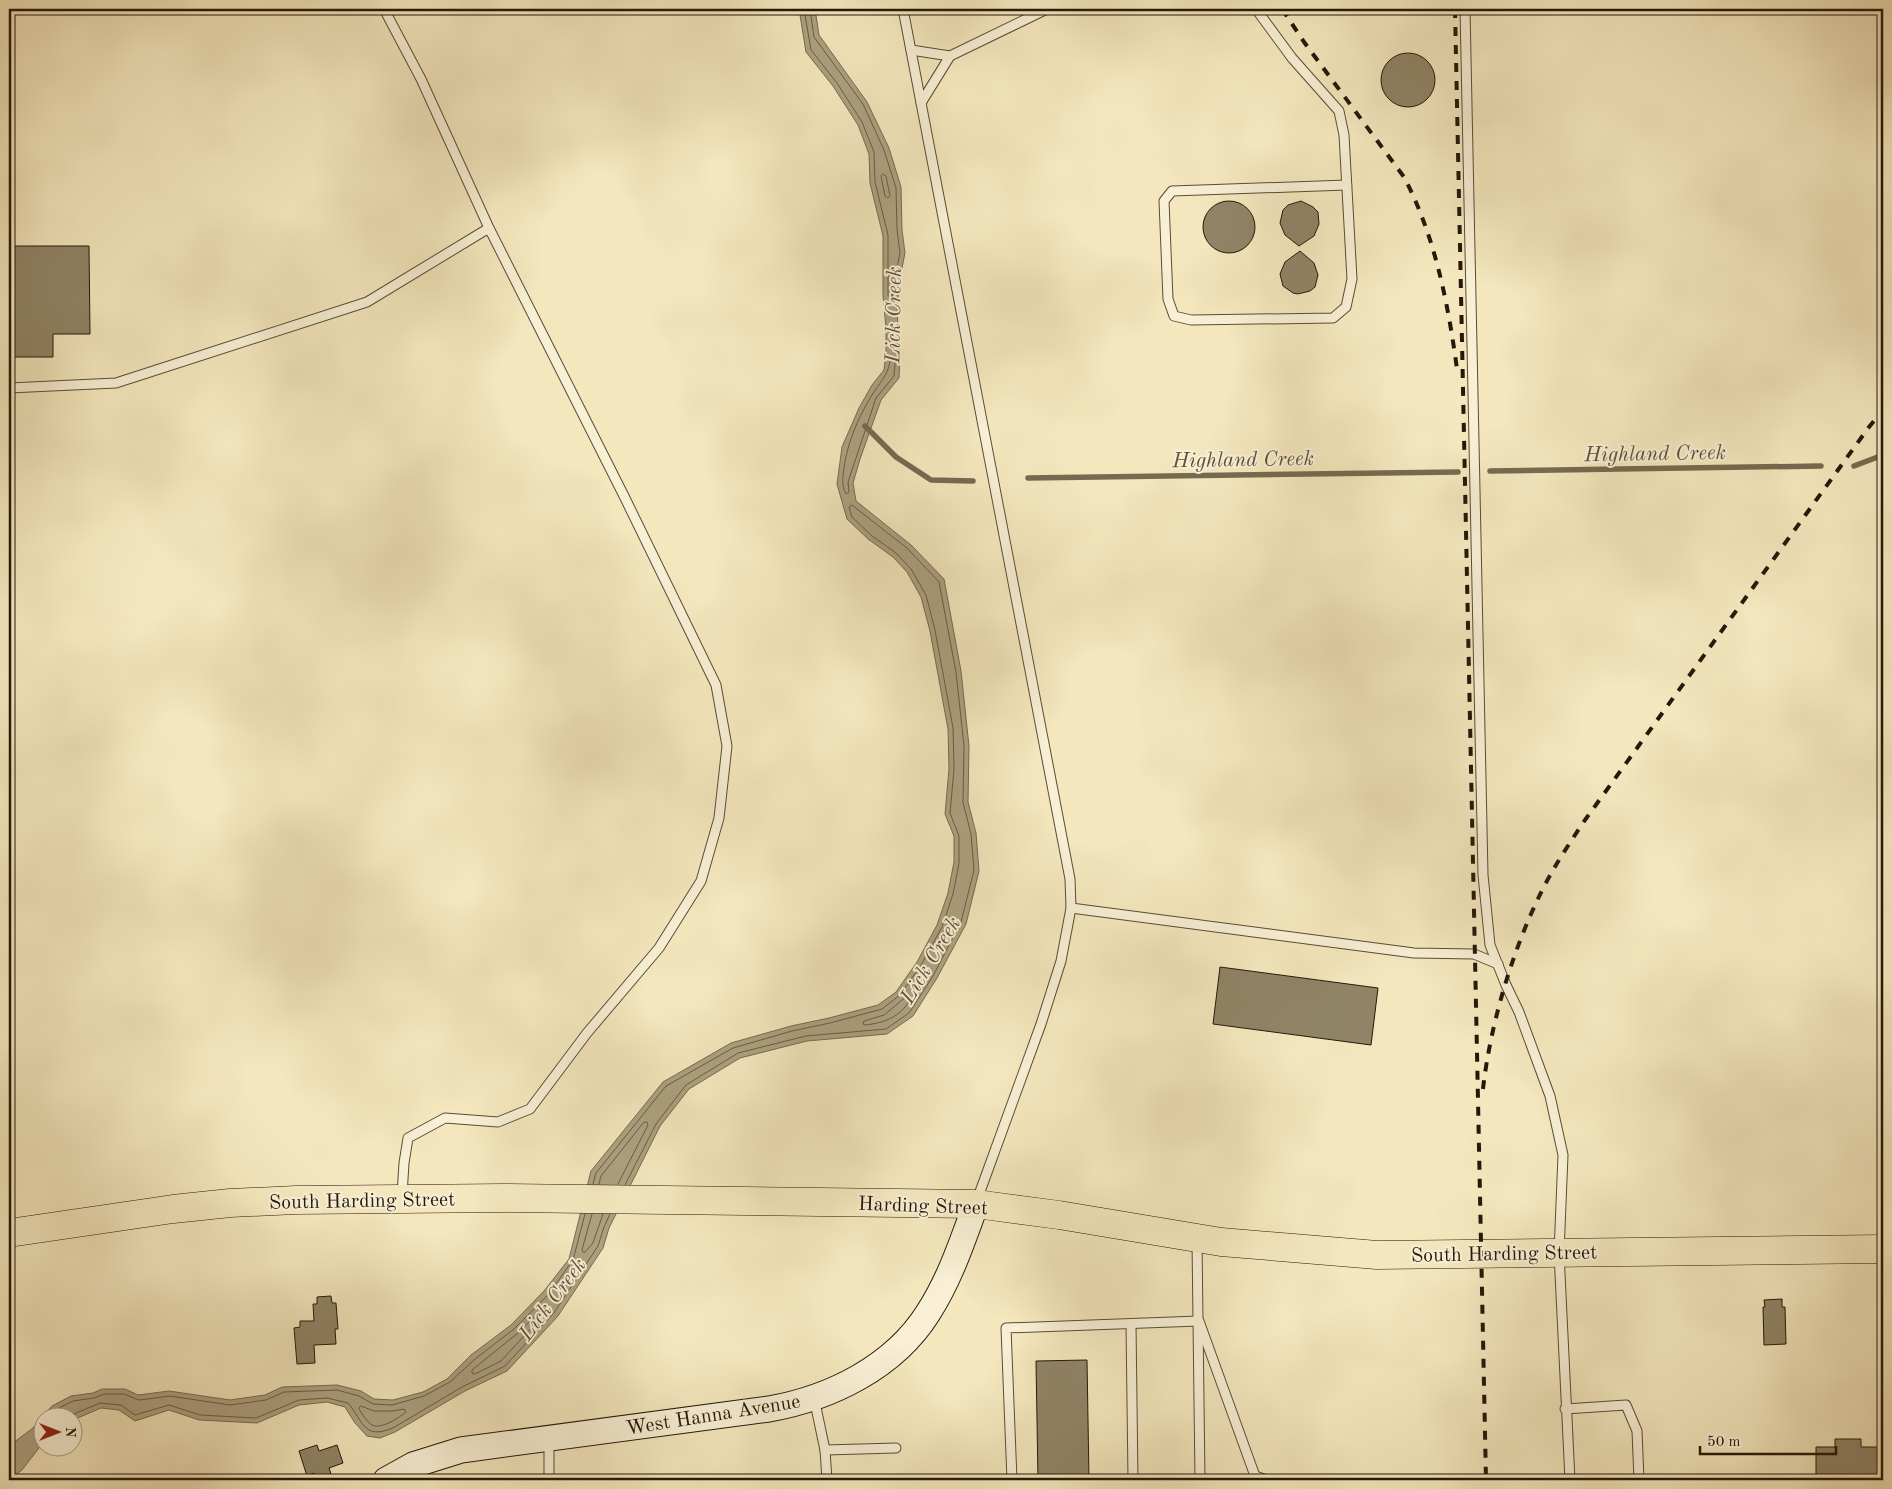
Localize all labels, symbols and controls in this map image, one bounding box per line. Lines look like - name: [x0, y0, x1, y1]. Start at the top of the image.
- water label: Lick Creek: [883, 266, 906, 365]
- water label: Highland Creek: [1583, 443, 1726, 466]
- water label: Highland Creek: [1171, 449, 1314, 472]
- water label: Lick Creek: [897, 914, 965, 1009]
- street label: South Harding Street: [269, 1190, 455, 1214]
- street label: Harding Street: [858, 1195, 988, 1219]
- street label: South Harding Street: [1411, 1243, 1597, 1267]
- water label: Lick Creek: [515, 1255, 591, 1346]
- street label: West Hanna Avenue: [625, 1392, 802, 1440]
- north arrow: [32, 1406, 82, 1456]
- scale bar: [1700, 1424, 1836, 1456]
- text: N: [63, 1427, 77, 1438]
- text: 50 m: [1707, 1435, 1741, 1450]

